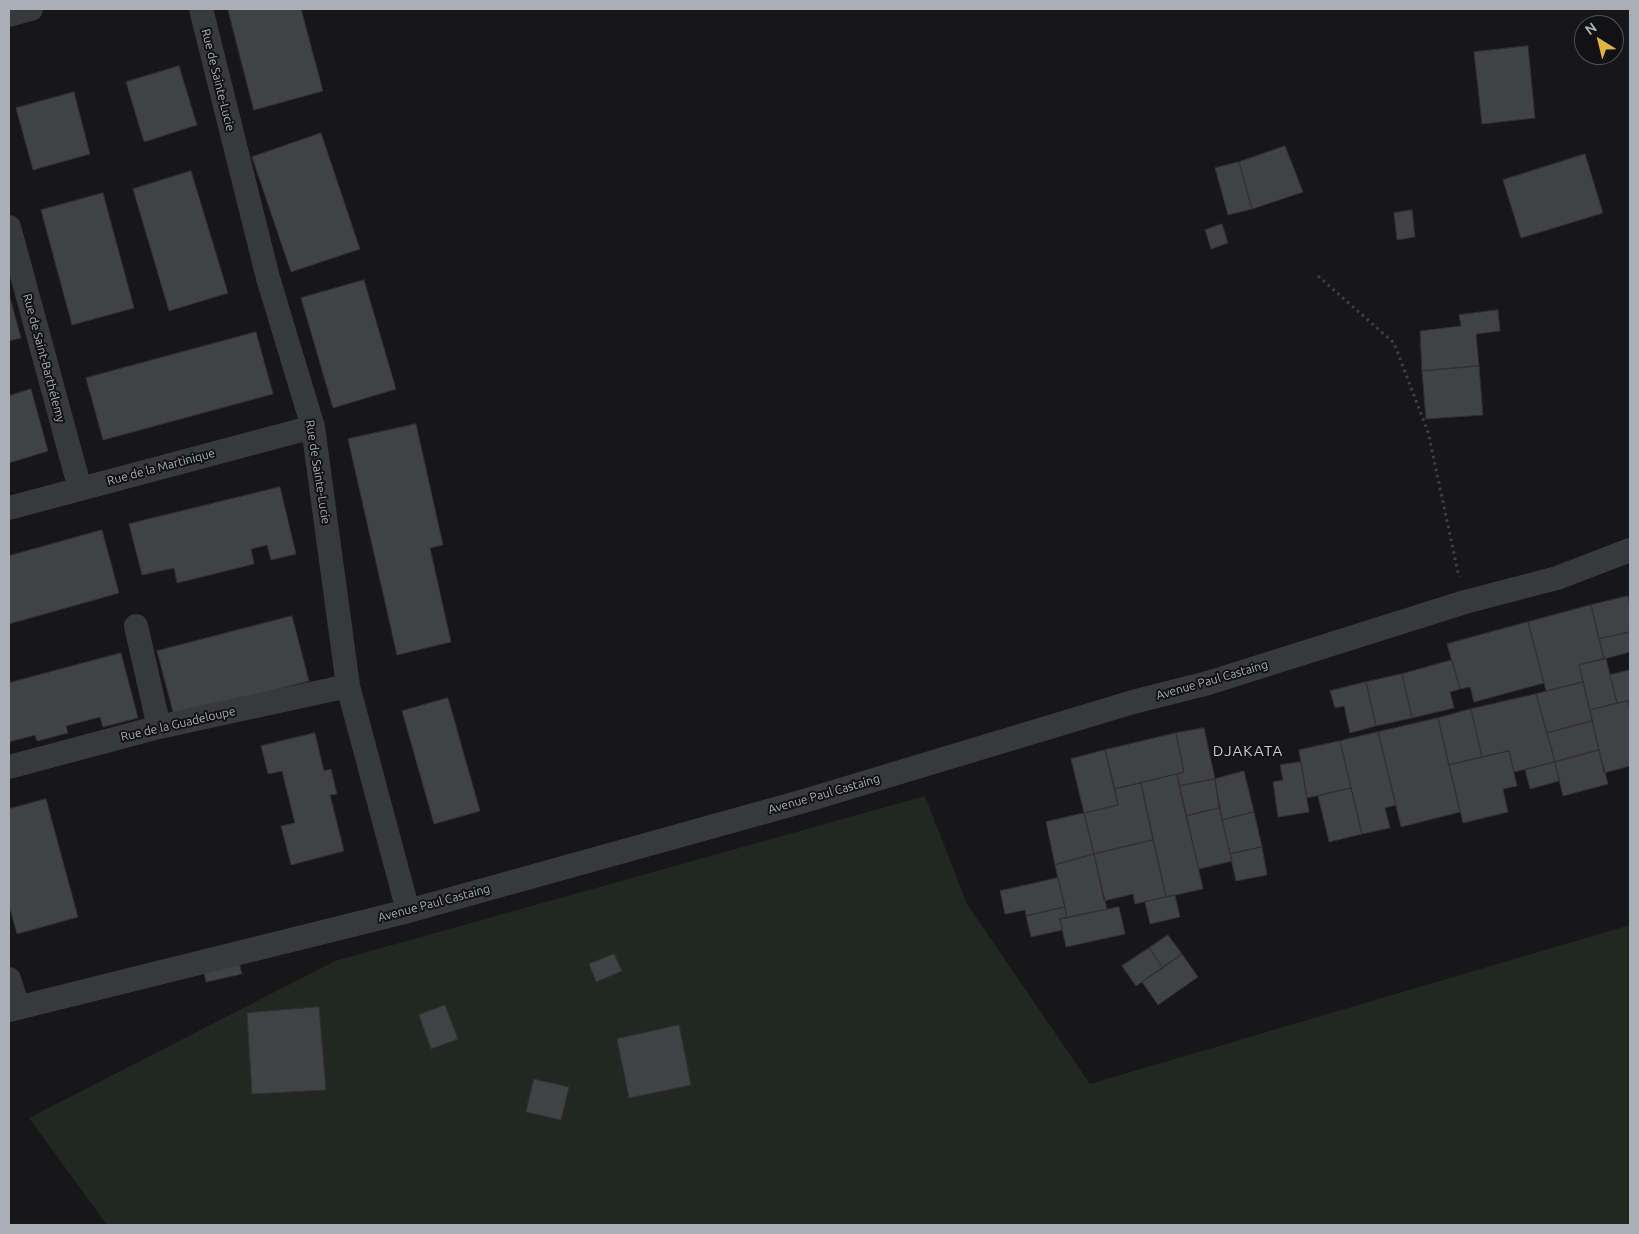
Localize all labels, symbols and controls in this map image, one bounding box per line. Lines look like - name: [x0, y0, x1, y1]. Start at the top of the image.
- north arrow: [1574, 15, 1624, 65]
- text: N: [1582, 19, 1600, 38]
- street label: Rue de Sainte-Lucie: [198, 27, 238, 133]
- street label: Rue de Saint-Barthélemy: [20, 292, 68, 424]
- street label: Rue de Sainte-Lucie: [303, 419, 333, 525]
- street label: Rue de la Martinique: [105, 446, 217, 488]
- street label: Avenue Paul Castaing: [1155, 657, 1269, 703]
- street label: Rue de la Guadeloupe: [119, 704, 237, 744]
- district label: DJAKATA: [1212, 742, 1284, 760]
- street label: Avenue Paul Castaing: [767, 771, 881, 817]
- street label: Avenue Paul Castaing: [376, 881, 492, 925]

